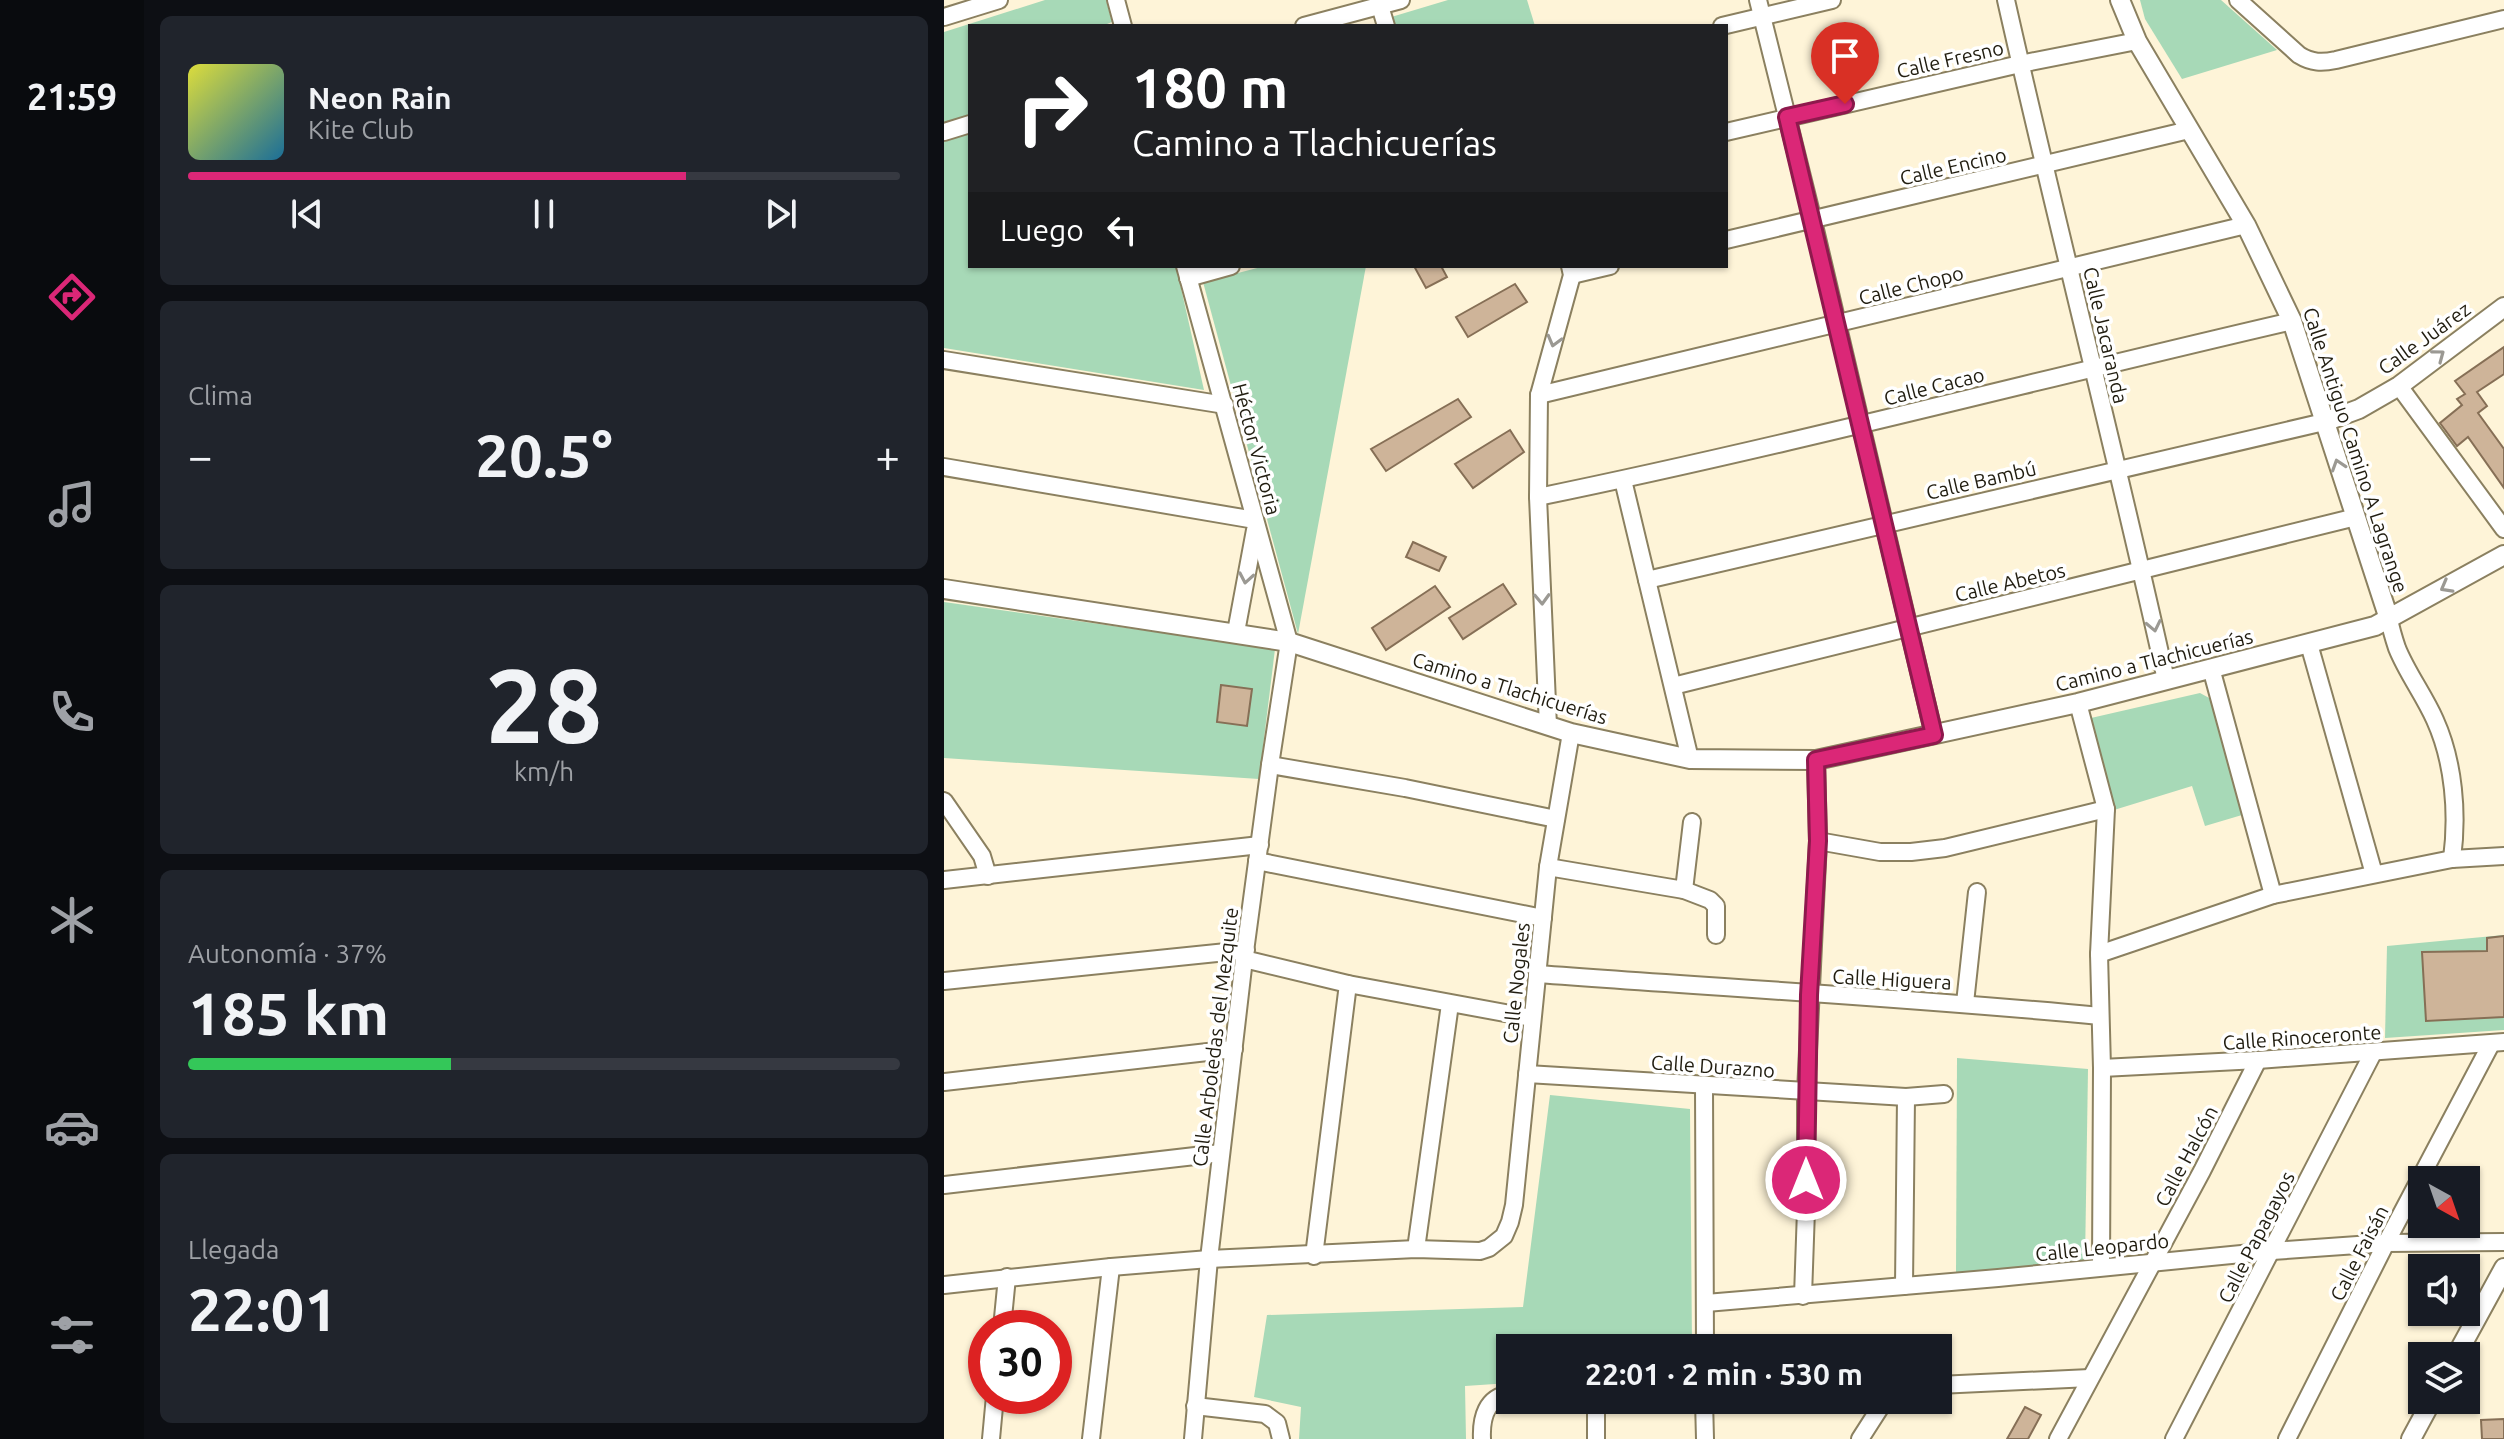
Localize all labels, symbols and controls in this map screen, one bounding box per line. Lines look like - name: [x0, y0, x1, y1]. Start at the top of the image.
- pin: [1811, 22, 1879, 104]
- icon: arrive: [1823, 34, 1867, 78]
- street label: Calle Fresno: [1894, 36, 2006, 82]
- icon: right: [1000, 56, 1104, 160]
- text: 180 m: [1132, 56, 1288, 119]
- text: 21:59: [27, 76, 117, 117]
- text: Neon Rain: [308, 81, 452, 115]
- text: Kite Club: [308, 115, 414, 144]
- text: Camino a Tlachicuerías: [1132, 122, 1497, 163]
- street label: Calle Encino: [1898, 143, 2008, 189]
- icon: previous: [285, 192, 329, 236]
- icon: pause: [522, 192, 566, 236]
- icon: next: [759, 192, 803, 236]
- icon: left: [1100, 208, 1144, 252]
- text: Luego: [1000, 213, 1084, 247]
- street label: Calle Chopo: [1856, 261, 1966, 309]
- street label: Calle Jacaranda: [2079, 264, 2133, 406]
- icon: directions: [44, 269, 100, 325]
- street label: Calle Juárez: [2374, 297, 2474, 379]
- street label: Calle Antiguo Camino A Lagrange: [2299, 304, 2413, 596]
- one-way arrow: [1546, 334, 1563, 348]
- one-way arrow: [2430, 351, 2445, 365]
- street label: Calle Cacao: [1882, 362, 1986, 410]
- street label: Héctor Victoria: [1228, 380, 1286, 518]
- text: Clima: [188, 381, 253, 410]
- text: 20.5°: [475, 421, 613, 488]
- text: −: [188, 431, 213, 480]
- text: +: [875, 431, 900, 480]
- street label: Calle Bambú: [1924, 456, 2038, 504]
- one-way arrow: [2332, 459, 2348, 473]
- icon: music: [44, 476, 100, 532]
- street label: Calle Abetos: [1953, 558, 2067, 606]
- one-way arrow: [1239, 572, 1256, 585]
- one-way arrow: [2441, 577, 2455, 593]
- one-way arrow: [1534, 593, 1551, 606]
- one-way arrow: [2145, 618, 2162, 632]
- street label: Camino a Tlachicuerías: [2053, 624, 2255, 696]
- text: 28: [485, 646, 603, 763]
- street label: Camino a Tlachicuerías: [1410, 647, 1610, 729]
- icon: phone: [44, 684, 100, 740]
- text: km/h: [514, 757, 574, 786]
- icon: climate: [44, 892, 100, 948]
- street label: Calle Arboledas del Mezquite: [1188, 906, 1242, 1168]
- street label: Calle Nogales: [1498, 921, 1534, 1045]
- text: Autonomía · 37%: [188, 939, 387, 968]
- street label: Calle Higuera: [1832, 964, 1952, 994]
- text: 185 km: [188, 979, 389, 1046]
- street label: Calle Rinoceronte: [2222, 1020, 2382, 1054]
- street label: Calle Durazno: [1650, 1050, 1776, 1082]
- icon: car: [44, 1099, 100, 1155]
- street label: Calle Halcón: [2150, 1102, 2222, 1210]
- position arrow: [1764, 1138, 1848, 1222]
- north arrow: [2408, 1166, 2480, 1238]
- map controls: [2408, 1166, 2480, 1414]
- street label: Calle Papagayos: [2213, 1167, 2299, 1307]
- street label: Calle Faisán: [2325, 1201, 2393, 1305]
- street label: Calle Leopardo: [2034, 1229, 2170, 1265]
- text: Llegada: [188, 1235, 279, 1264]
- button: sound: [2408, 1254, 2480, 1326]
- text: 22:01: [188, 1275, 338, 1342]
- icon: filters: [44, 1307, 100, 1363]
- speed limit sign: 30: [968, 1310, 1072, 1414]
- button: layers: [2408, 1342, 2480, 1414]
- text: 22:01 · 2 min · 530 m: [1585, 1357, 1863, 1391]

